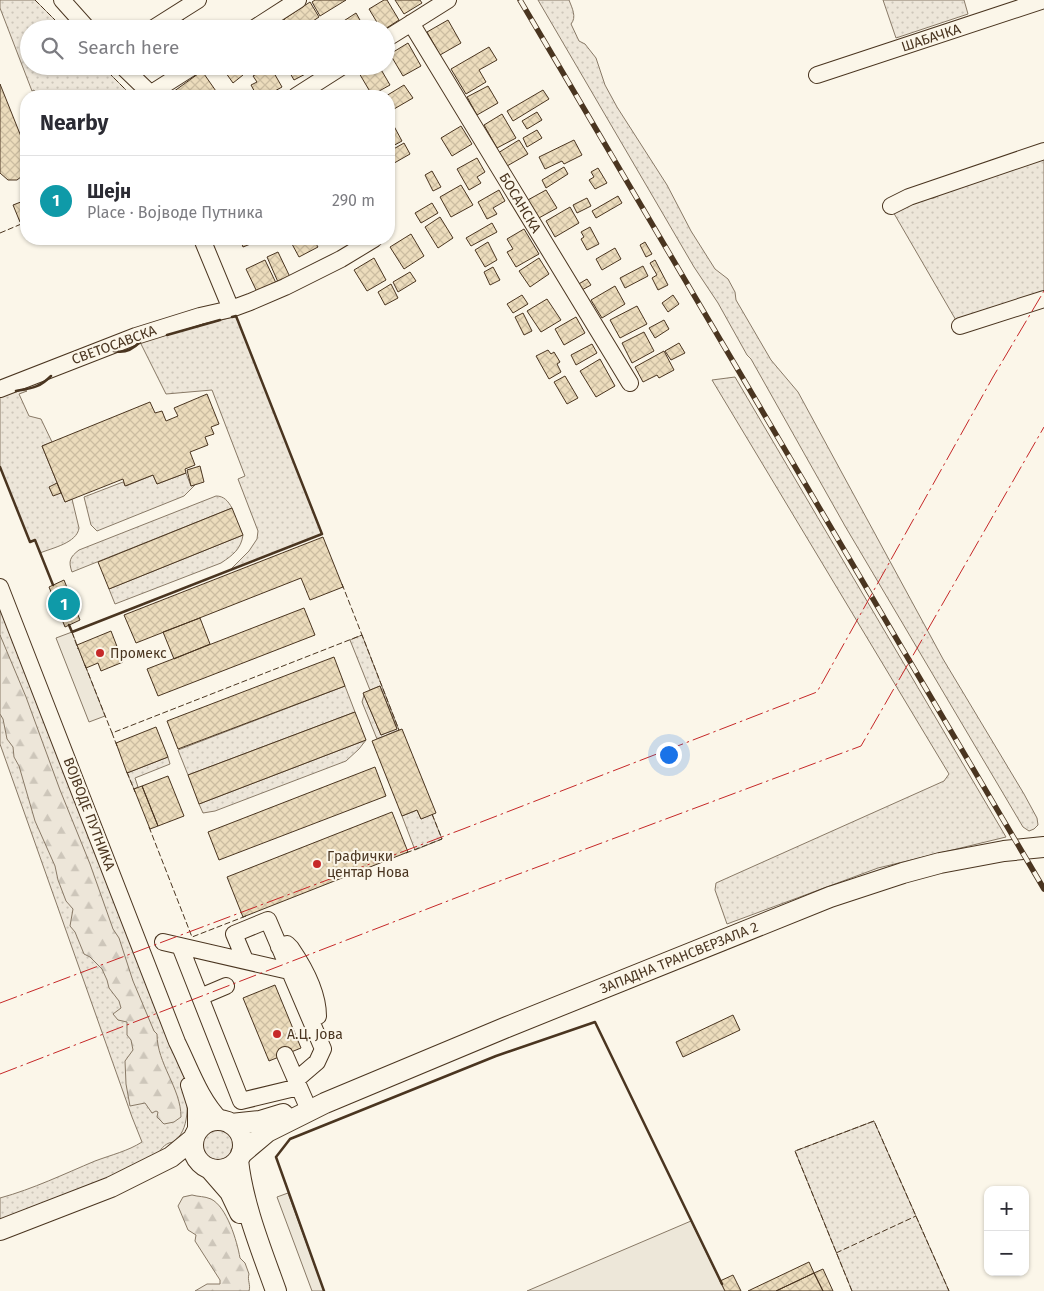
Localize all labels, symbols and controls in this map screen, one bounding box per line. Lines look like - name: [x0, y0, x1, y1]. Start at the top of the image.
- search box: [20, 20, 395, 75]
- street label: ШАБАЧКА: [899, 20, 963, 56]
- icon: search: [38, 34, 66, 62]
- text: Search here: [78, 36, 179, 59]
- text: Nearby: [40, 110, 108, 136]
- street label: БОСАНСКА: [495, 170, 545, 236]
- text: Шејн: [87, 180, 131, 203]
- text: 1: [52, 191, 60, 210]
- text: 290 m: [332, 191, 375, 210]
- text: Place · Војводе Путника: [87, 203, 263, 222]
- street label: СВЕТОСАВСКА: [69, 322, 159, 368]
- pin: 1: [48, 585, 80, 623]
- place label: Промекс: [110, 645, 167, 662]
- marker: Промекс: [94, 647, 106, 659]
- your location: [656, 742, 682, 768]
- street label: ВОЈВОДЕ ПУТНИКА: [60, 755, 118, 873]
- place label: Графички центар Нова: [327, 848, 409, 881]
- marker: Графички центар Нова: [311, 858, 323, 870]
- street label: ЗАПАДНА ТРАНСВЕРЗАЛА 2: [597, 918, 761, 998]
- place label: А.Ц. Јова: [287, 1026, 343, 1043]
- marker: А.Ц. Јова: [271, 1028, 283, 1040]
- map controls: [984, 1186, 1029, 1276]
- button: +: [984, 1186, 1029, 1231]
- button: −: [984, 1231, 1029, 1276]

